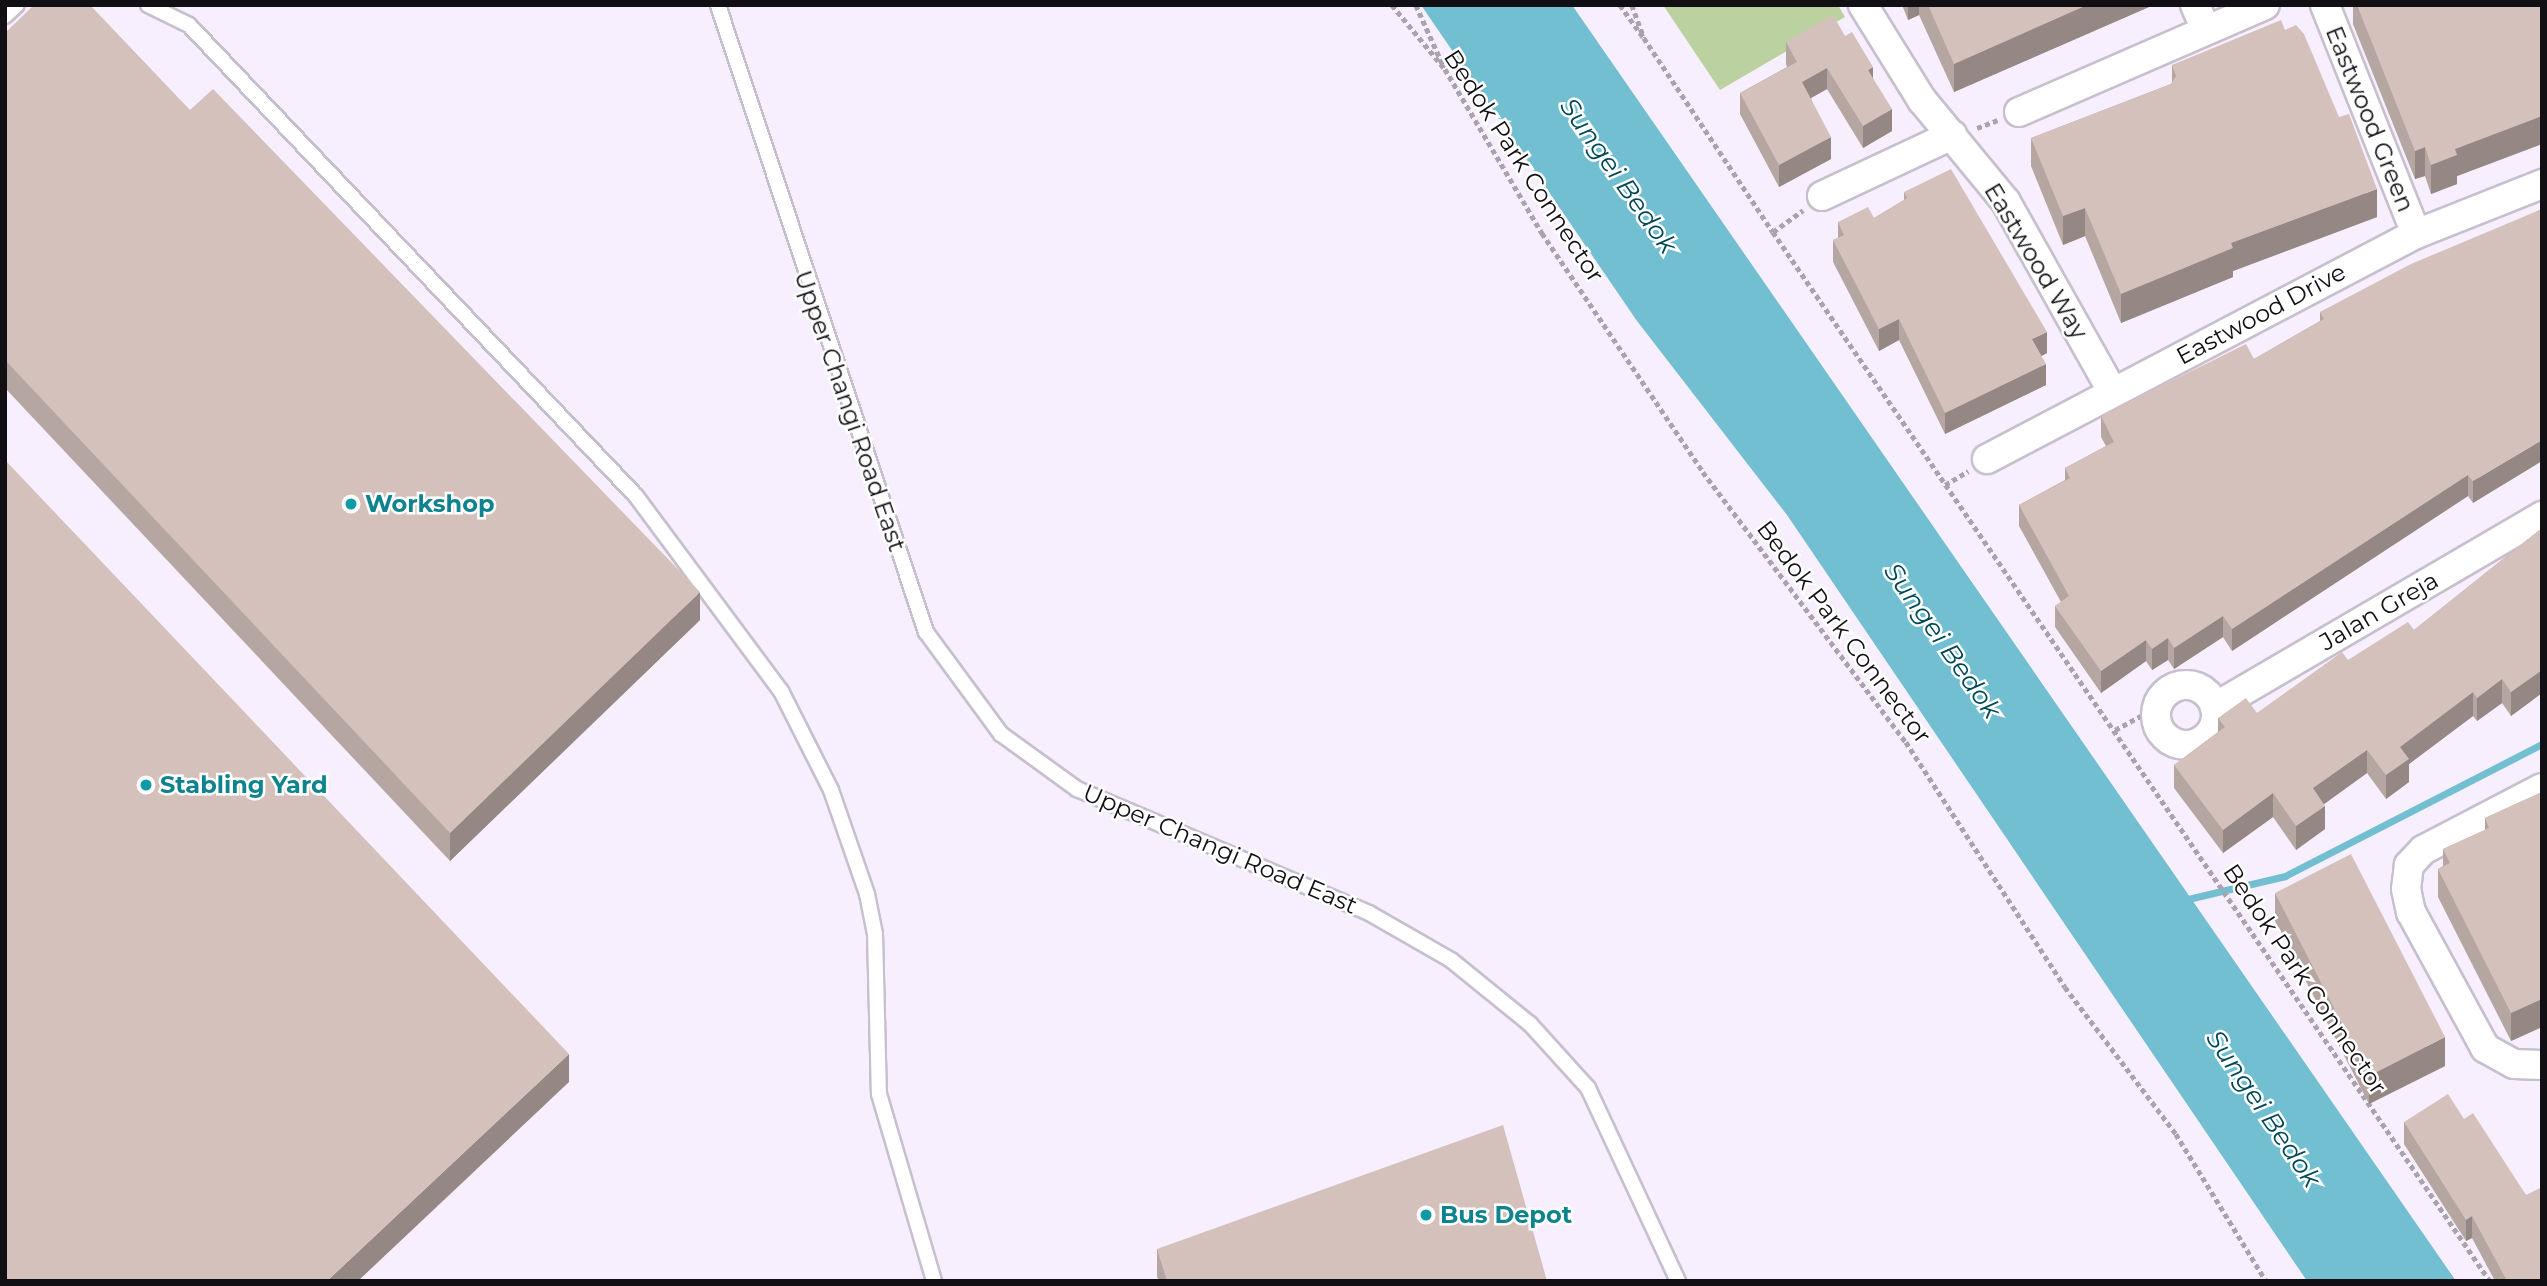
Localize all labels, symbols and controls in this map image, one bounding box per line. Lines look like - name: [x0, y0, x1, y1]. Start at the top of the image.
- street label: Eastwood Green: [2320, 22, 2420, 216]
- street label: Bedok Park Connector: [1438, 44, 1610, 288]
- water label: Sungei Bedok: [1553, 92, 1683, 260]
- street label: Eastwood Way: [1978, 178, 2094, 344]
- street label: Eastwood Drive: [2171, 257, 2351, 371]
- street label: Upper Changi Road East: [788, 267, 912, 555]
- place label: Workshop: [365, 490, 495, 518]
- marker: Workshop: [343, 496, 359, 512]
- street label: Bedok Park Connector: [1751, 515, 1937, 749]
- water label: Sungei Bedok: [1877, 557, 2007, 725]
- street label: Jalan Greja: [2315, 565, 2443, 657]
- place label: Stabling Yard: [160, 771, 328, 799]
- marker: Stabling Yard: [138, 777, 154, 793]
- street label: Upper Changi Road East: [1078, 778, 1362, 920]
- street label: Bedok Park Connector: [2217, 858, 2393, 1100]
- water label: Sungei Bedok: [2199, 1024, 2327, 1194]
- place label: Bus Depot: [1440, 1201, 1572, 1229]
- marker: Bus Depot: [1418, 1207, 1434, 1223]

